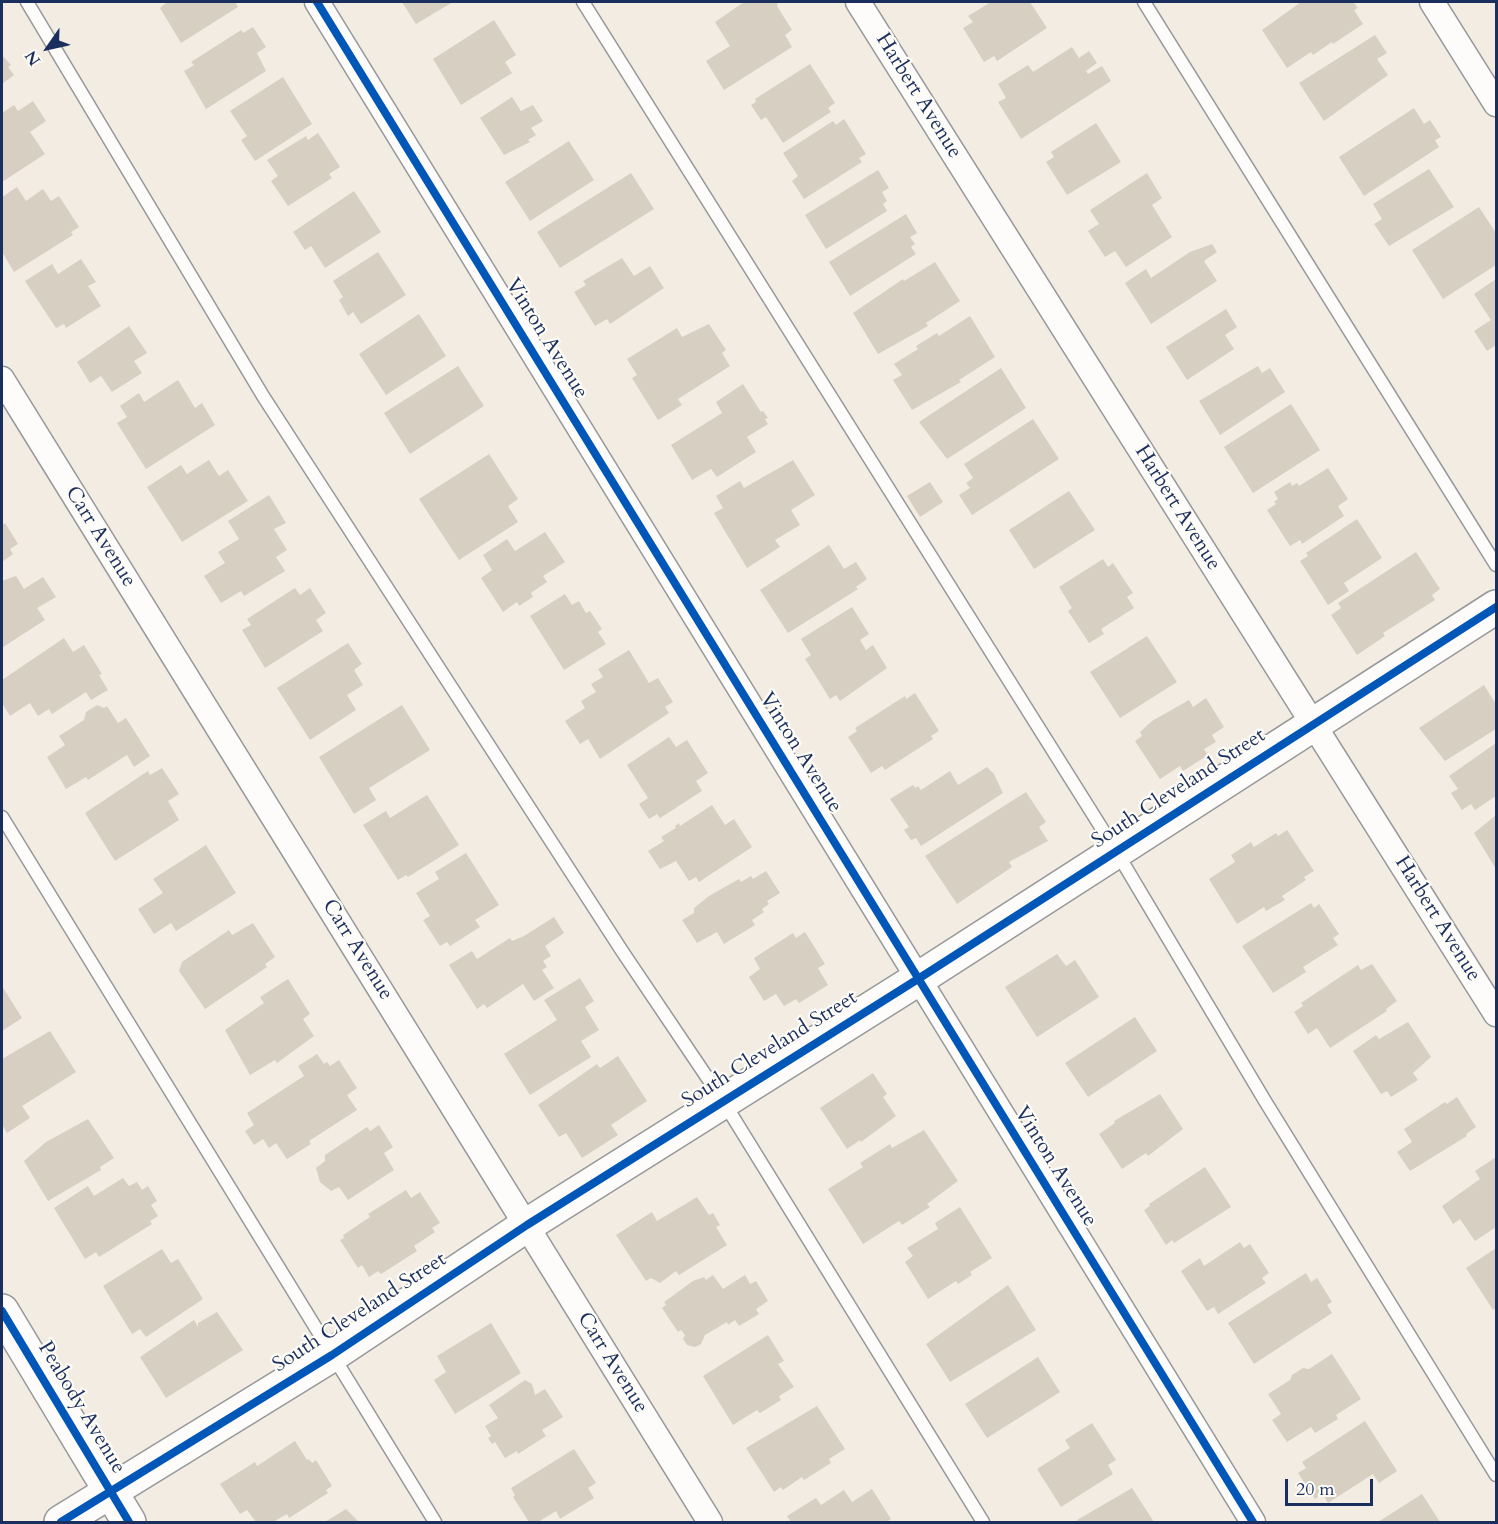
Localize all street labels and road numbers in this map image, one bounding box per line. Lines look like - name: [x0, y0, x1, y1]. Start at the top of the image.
- street label: Harbert Avenue: [869, 29, 967, 163]
- street label: Vinton Avenue: [499, 274, 593, 404]
- street label: Harbert Avenue: [1128, 441, 1226, 575]
- street label: Carr Avenue: [59, 482, 141, 592]
- street label: Vinton Avenue: [753, 688, 847, 818]
- street label: South Cleveland Street: [1087, 723, 1271, 855]
- street label: Harbert Avenue: [1388, 852, 1486, 986]
- street label: Carr Avenue: [316, 895, 398, 1005]
- street label: South Cleveland Street: [678, 986, 862, 1114]
- street label: Vinton Avenue: [1008, 1102, 1102, 1232]
- street label: South Cleveland Street: [268, 1247, 452, 1379]
- street label: Carr Avenue: [571, 1308, 653, 1418]
- street label: Peabody Avenue: [32, 1337, 130, 1479]

